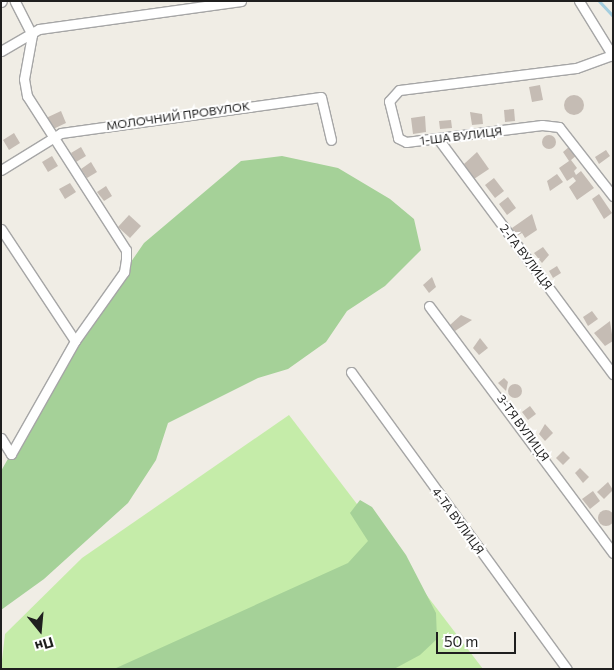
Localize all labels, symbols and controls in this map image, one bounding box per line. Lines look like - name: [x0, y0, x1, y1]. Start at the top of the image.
- street label: МОЛОЧНИЙ ПРОВУЛОК: [105, 99, 251, 133]
- street label: 1-ША ВУЛИЦЯ: [419, 124, 503, 148]
- street label: 2-ГА ВУЛИЦЯ: [497, 222, 555, 292]
- street label: 3-ТЯ ВУЛИЦЯ: [494, 392, 552, 464]
- street label: 4-ТА ВУЛИЦЯ: [429, 485, 487, 557]
- north arrow: [15, 605, 65, 655]
- scale bar: [439, 622, 519, 654]
- text: 50 m: [444, 632, 478, 650]
- text: Пн: [33, 634, 56, 656]

